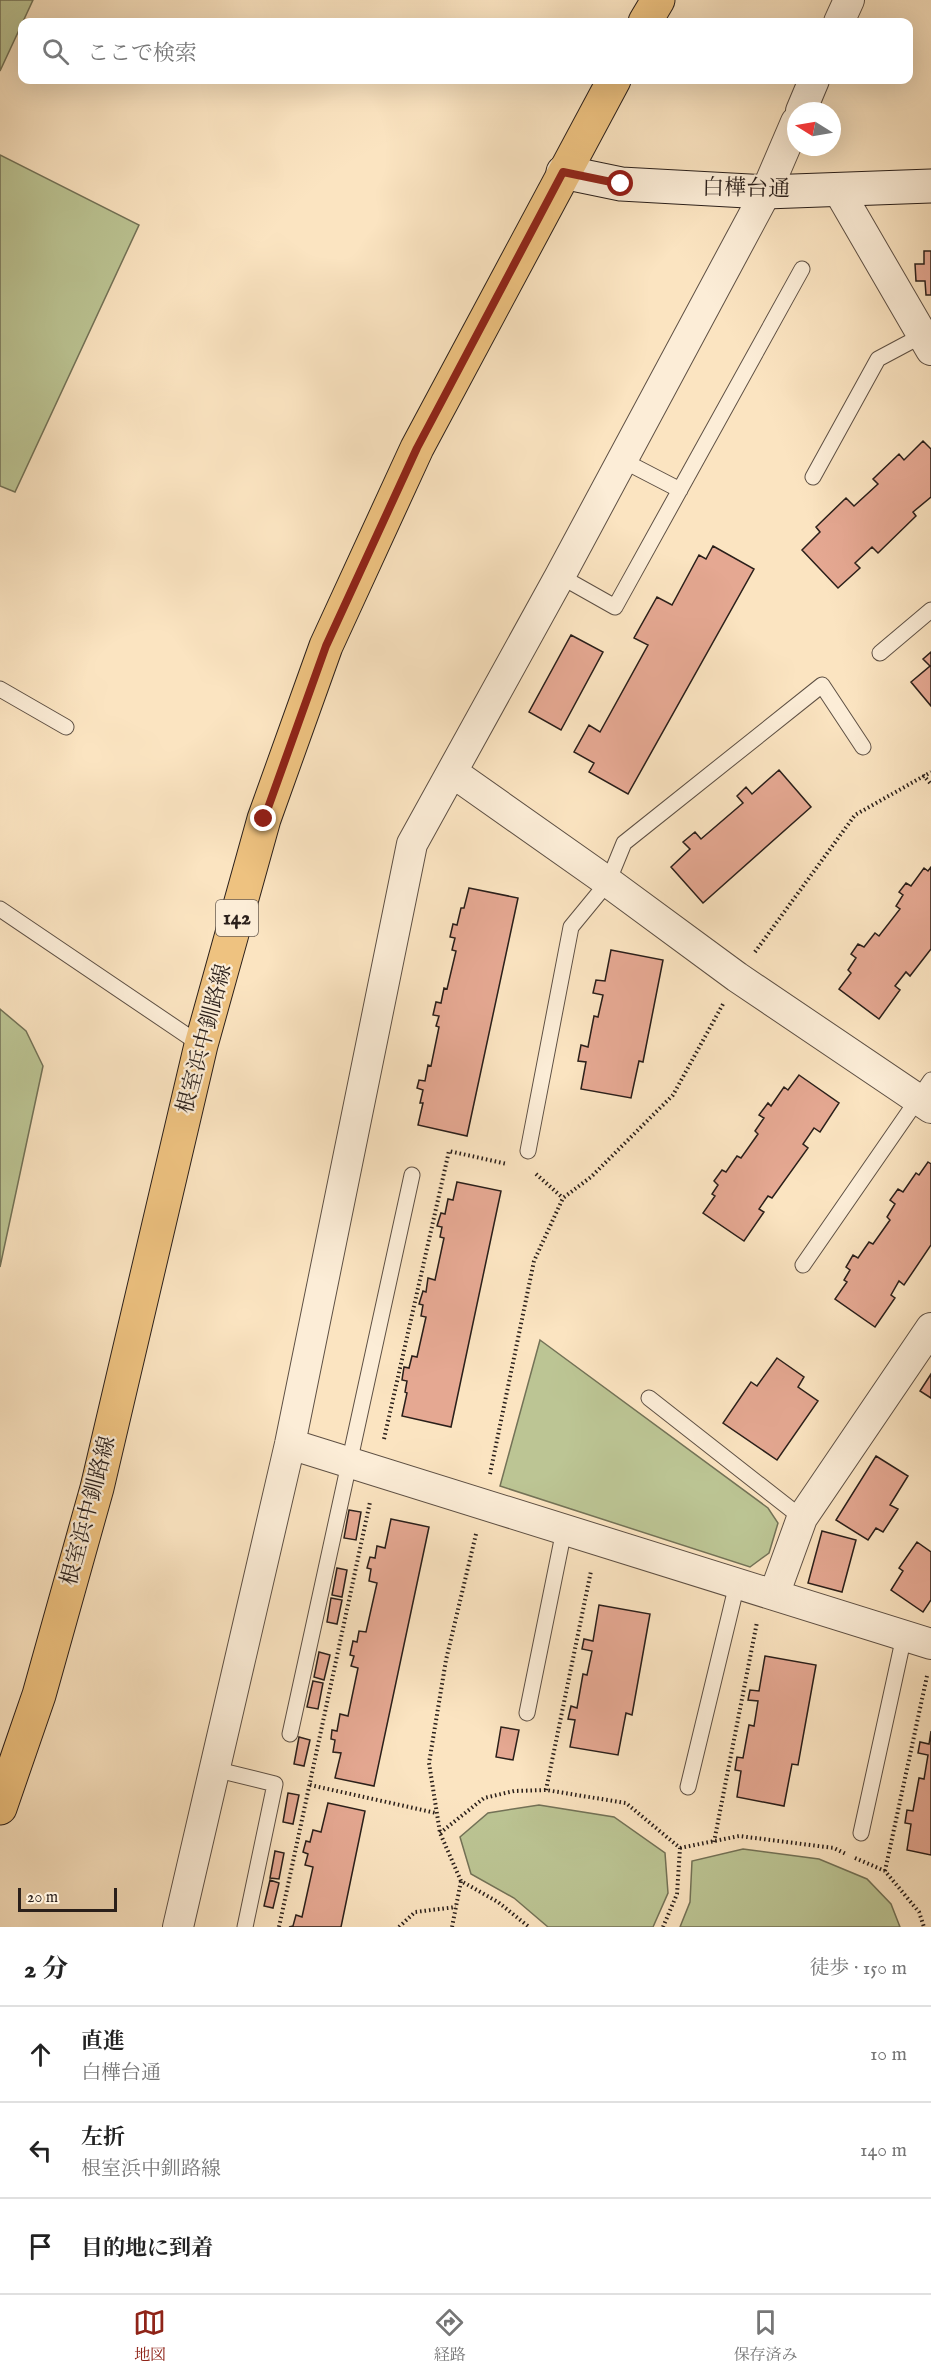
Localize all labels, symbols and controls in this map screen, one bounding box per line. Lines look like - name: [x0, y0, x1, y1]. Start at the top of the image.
- search box: [18, 18, 913, 84]
- icon: search: [39, 35, 72, 68]
- text: ここで検索: [87, 40, 197, 68]
- north arrow: [787, 102, 841, 156]
- route start: [607, 170, 633, 196]
- street label: 白樺台通: [702, 174, 790, 204]
- route end: [250, 805, 276, 831]
- road number: 142: [216, 900, 258, 936]
- street label: 根室浜中釧路線: [172, 961, 238, 1117]
- street label: 根室浜中釧路線: [56, 1433, 122, 1589]
- scale bar: [18, 1885, 117, 1912]
- text: 20 m: [27, 1888, 58, 1908]
- text: 2 分: [24, 1953, 68, 1986]
- text: 徒歩 · 150 m: [810, 1956, 907, 1981]
- text: 直進: [81, 2028, 125, 2056]
- icon: ahead: [24, 2038, 57, 2071]
- text: 10 m: [870, 2042, 907, 2067]
- text: 白樺台通: [81, 2061, 161, 2086]
- text: 左折: [81, 2124, 125, 2152]
- icon: left: [24, 2134, 57, 2167]
- text: 140 m: [860, 2138, 907, 2163]
- text: 根室浜中釧路線: [81, 2157, 221, 2182]
- icon: arrive: [24, 2230, 57, 2263]
- text: 目的地に到着: [81, 2235, 213, 2263]
- tab: 地図: [133, 2306, 166, 2366]
- tab: 経路: [433, 2306, 466, 2366]
- tab: 保存済み: [733, 2306, 797, 2366]

